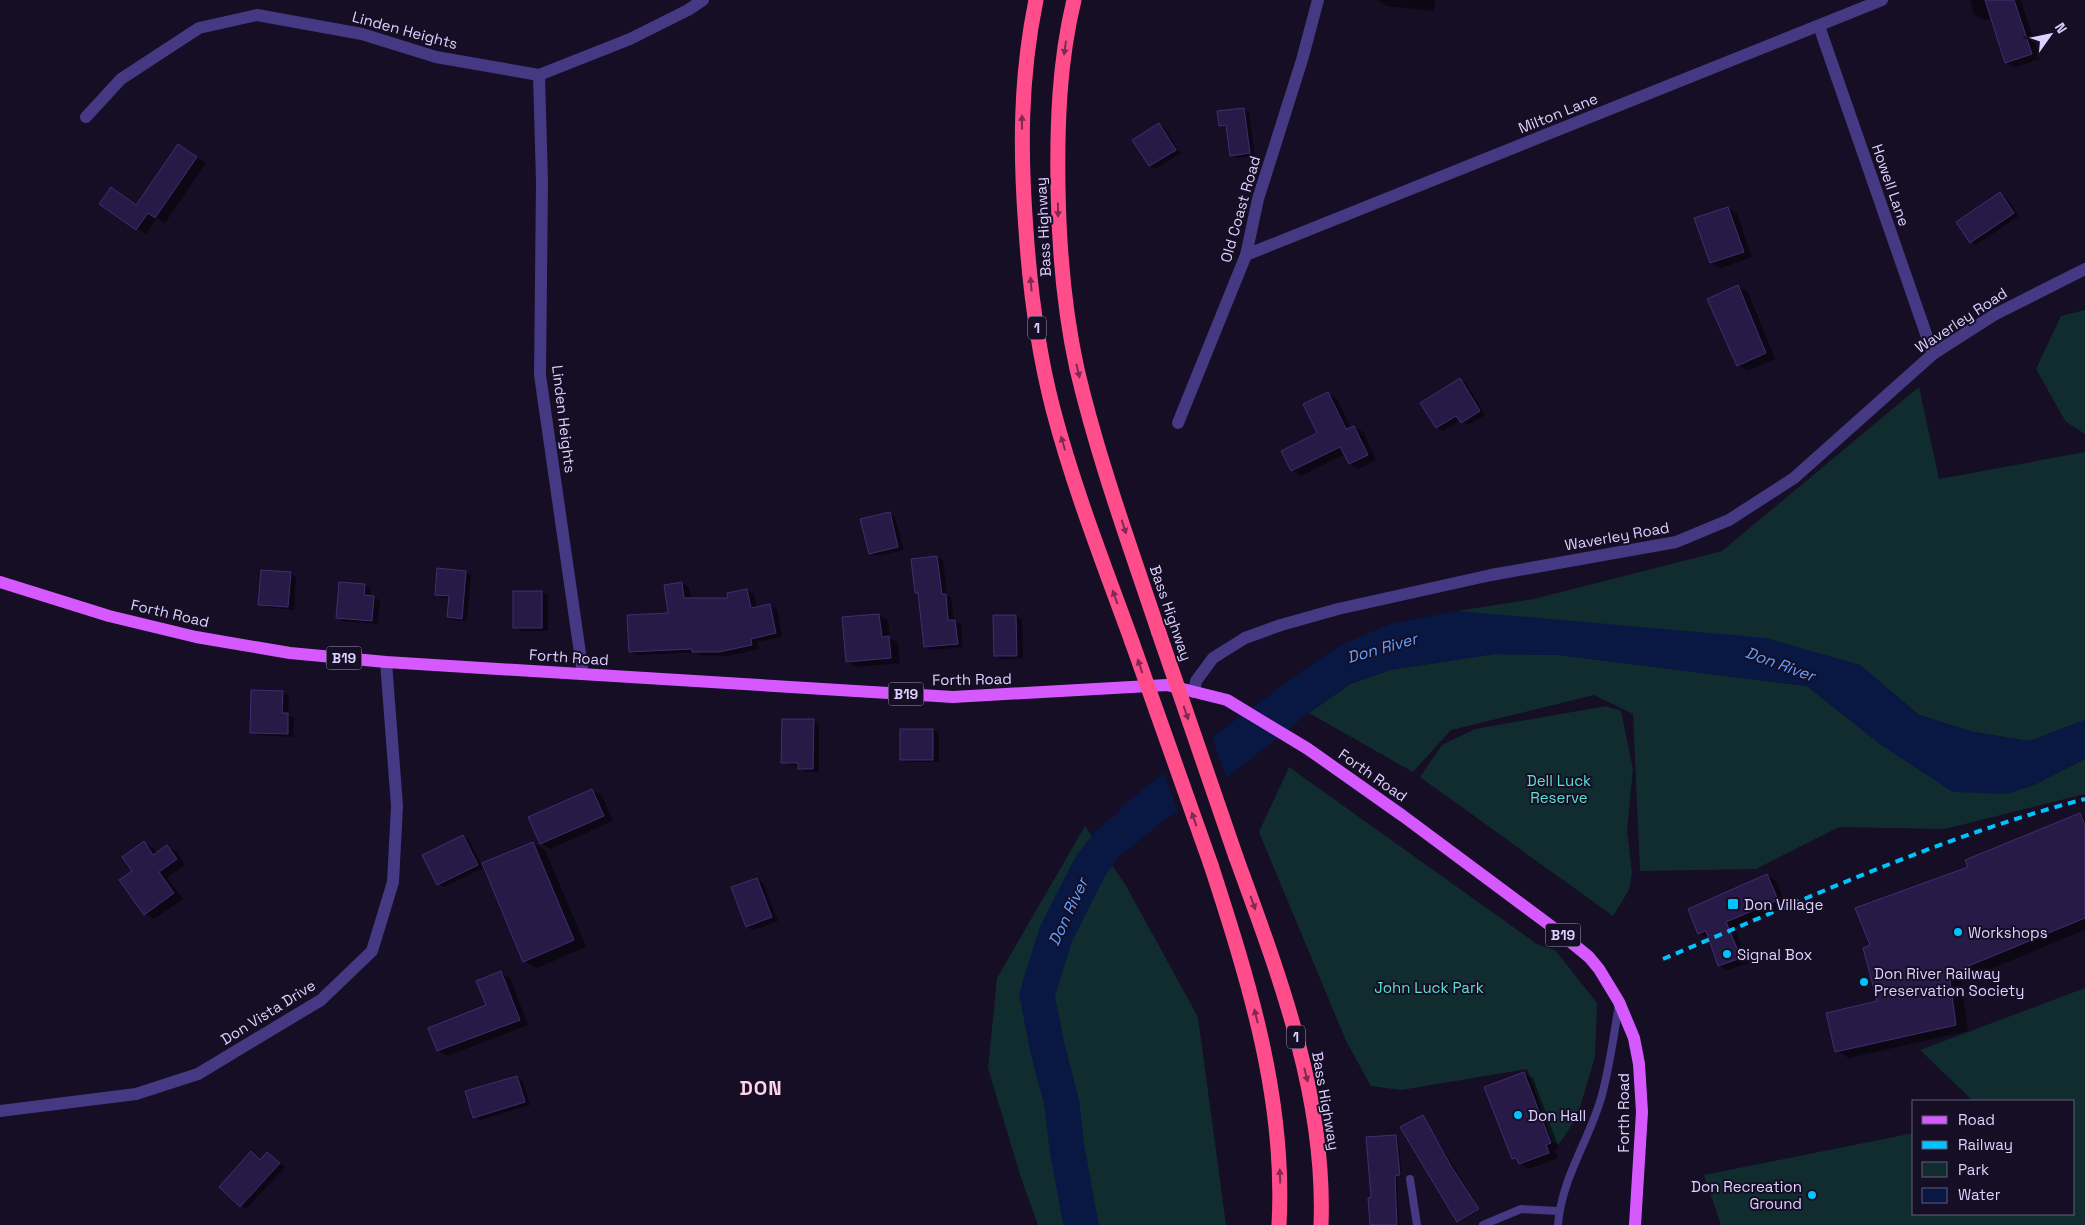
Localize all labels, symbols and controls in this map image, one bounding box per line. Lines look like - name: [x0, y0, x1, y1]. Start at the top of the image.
- street label: Linden Heights: [350, 7, 460, 53]
- north arrow: [2025, 10, 2075, 60]
- text: N: [2051, 19, 2071, 37]
- one-way arrow: [1060, 40, 1068, 56]
- street label: Milton Lane: [1515, 88, 1601, 138]
- one-way arrow: [1018, 113, 1026, 129]
- street label: Howell Lane: [1868, 141, 1914, 229]
- street label: Old Coast Road: [1216, 154, 1264, 264]
- street label: Bass Highway: [1031, 177, 1055, 277]
- one-way arrow: [1055, 202, 1063, 218]
- one-way arrow: [1026, 276, 1034, 292]
- street label: Waverley Road: [1911, 283, 2011, 357]
- road number: 1: [1028, 316, 1046, 339]
- street label: Linden Heights: [548, 364, 580, 474]
- one-way arrow: [1074, 364, 1082, 379]
- one-way arrow: [1058, 435, 1066, 450]
- street label: Waverley Road: [1563, 517, 1671, 555]
- one-way arrow: [1120, 520, 1128, 535]
- street label: Bass Highway: [1146, 563, 1196, 663]
- one-way arrow: [1111, 589, 1118, 604]
- street label: Forth Road: [129, 595, 211, 631]
- water label: Don River: [1344, 627, 1422, 668]
- water label: Don River: [1742, 642, 1819, 687]
- street label: Forth Road: [529, 645, 609, 669]
- road number: B19: [326, 646, 362, 670]
- one-way arrow: [1136, 658, 1144, 673]
- street label: Forth Road: [932, 669, 1012, 689]
- road number: B19: [888, 682, 924, 706]
- one-way arrow: [1183, 705, 1190, 720]
- street label: Forth Road: [1335, 744, 1411, 806]
- park label: Dell Luck Reserve: [1527, 771, 1591, 807]
- one-way arrow: [1190, 812, 1197, 827]
- water label: Don River: [1043, 873, 1094, 949]
- place label: Don Village: [1744, 895, 1823, 914]
- one-way arrow: [1249, 896, 1257, 911]
- marker: Don Village: [1726, 897, 1740, 911]
- place label: Workshops: [1968, 923, 2048, 942]
- road number: B19: [1546, 924, 1580, 946]
- marker: Workshops: [1952, 926, 1964, 938]
- place label: Signal Box: [1737, 945, 1813, 964]
- marker: Signal Box: [1721, 948, 1733, 960]
- place label: Don River Railway Preservation Society: [1874, 964, 2024, 1000]
- street label: Don Vista Drive: [217, 975, 319, 1049]
- marker: Don River Railway Preservation Society: [1858, 976, 1870, 988]
- park label: John Luck Park: [1374, 978, 1484, 997]
- one-way arrow: [1252, 1008, 1260, 1023]
- road number: 1: [1287, 1026, 1305, 1048]
- street label: Bass Highway: [1308, 1050, 1344, 1152]
- one-way arrow: [1302, 1067, 1310, 1082]
- street label: Forth Road: [1614, 1073, 1633, 1153]
- district label: DON: [739, 1075, 783, 1101]
- legend: [1912, 1100, 2075, 1215]
- place label: Don Hall: [1528, 1106, 1586, 1125]
- marker: Don Hall: [1512, 1109, 1524, 1121]
- text: Road: [1958, 1110, 1995, 1129]
- text: Railway: [1958, 1135, 2013, 1154]
- text: Park: [1958, 1160, 1989, 1179]
- one-way arrow: [1275, 1168, 1283, 1184]
- place label: Don Recreation Ground: [1691, 1177, 1802, 1213]
- text: Water: [1958, 1185, 2001, 1204]
- marker: Don Recreation Ground: [1806, 1189, 1818, 1201]

